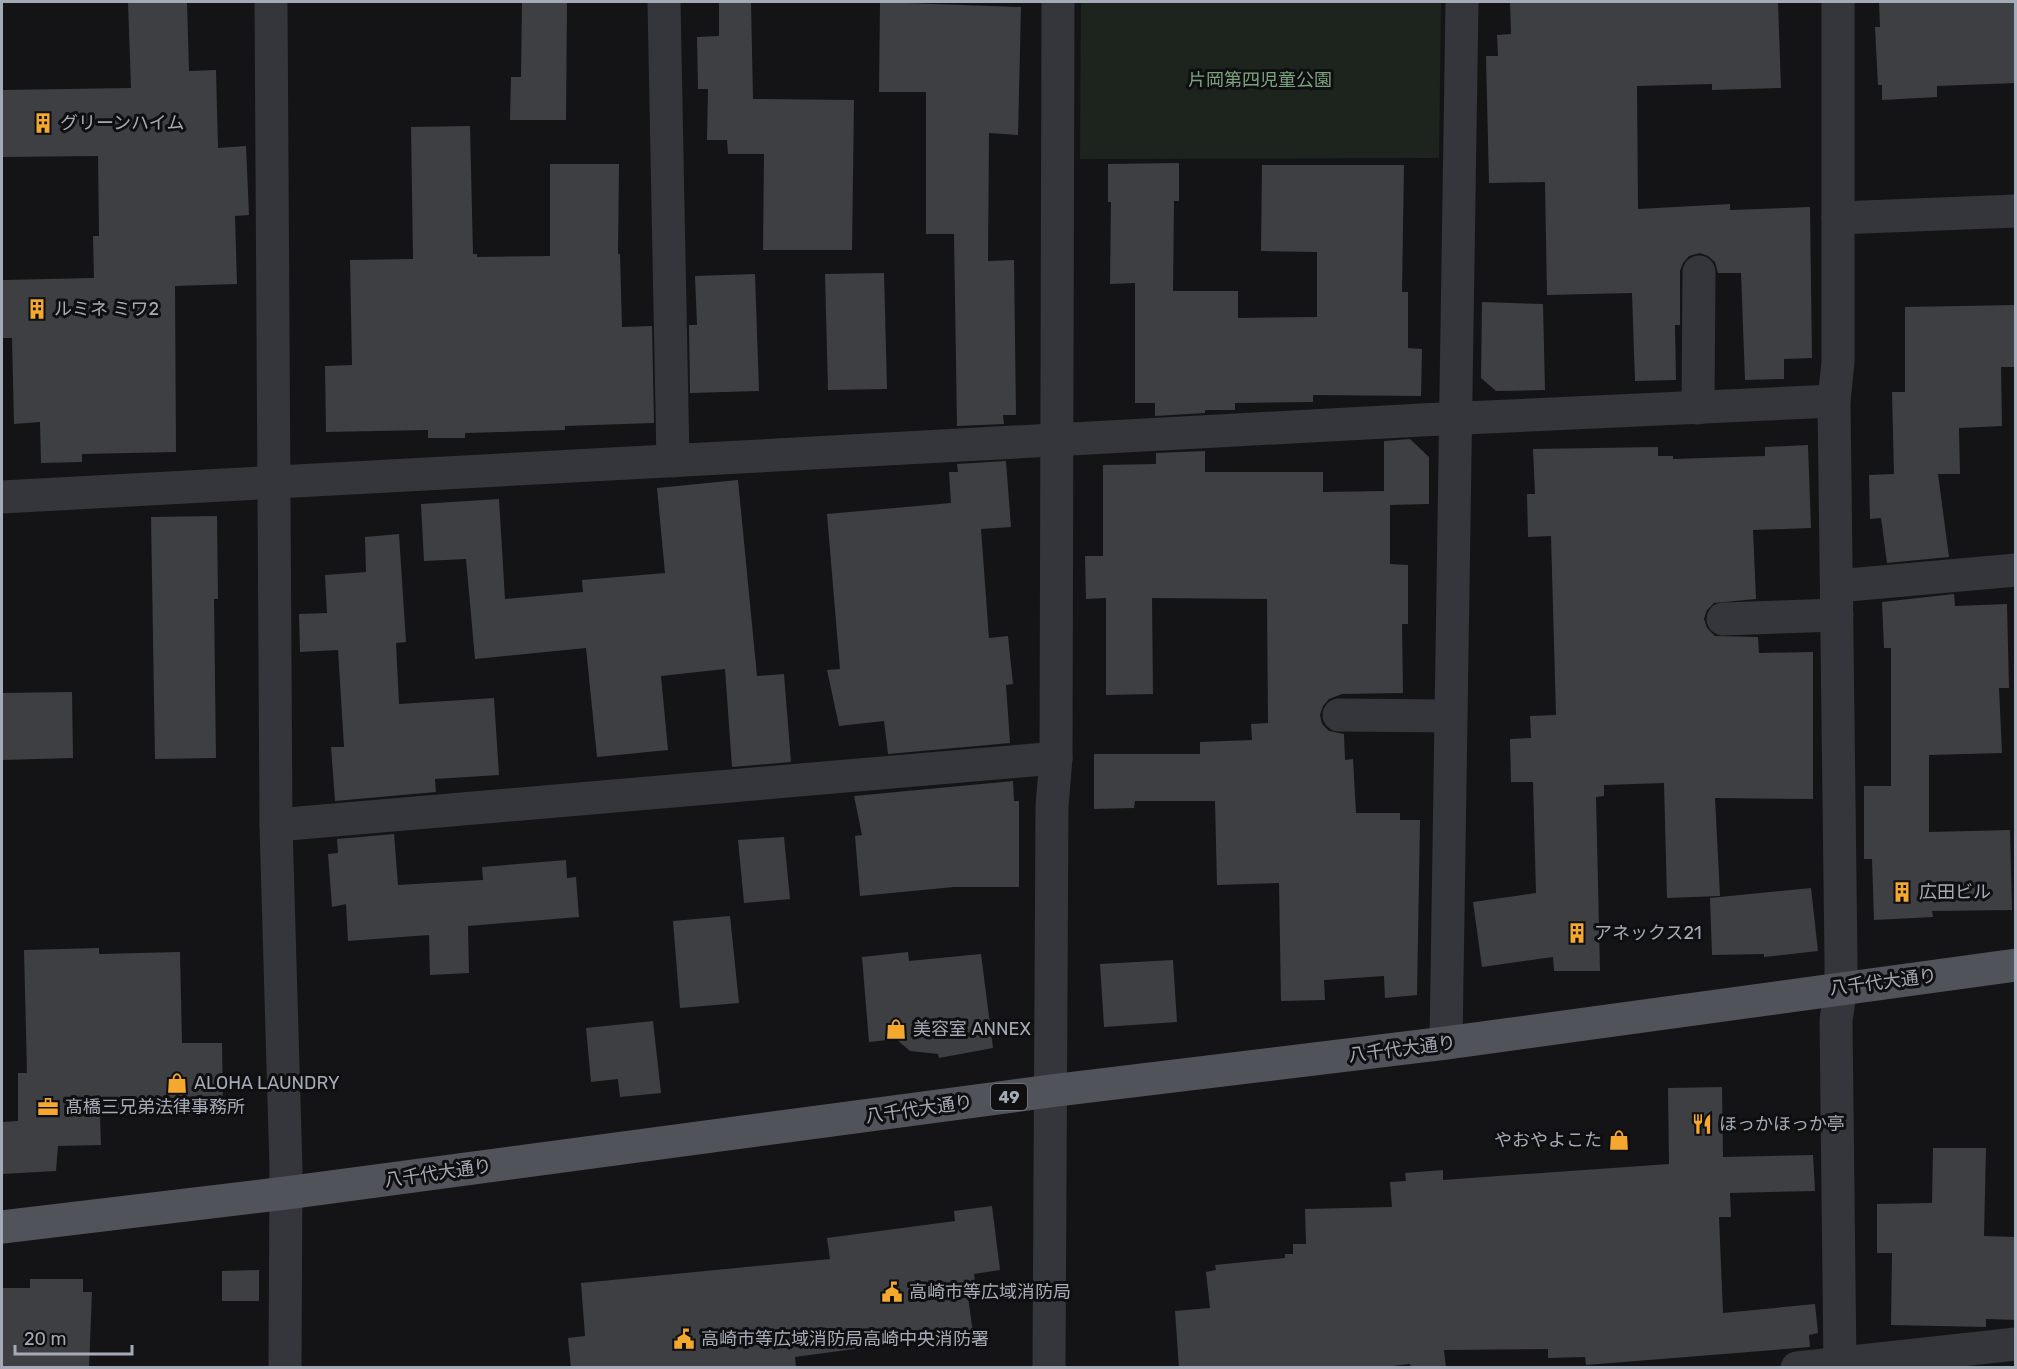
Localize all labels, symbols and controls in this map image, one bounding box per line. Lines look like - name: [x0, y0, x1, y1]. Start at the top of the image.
- park label: 片岡第四児童公園: [1188, 69, 1332, 91]
- building icon: グリーンハイム: [31, 111, 55, 135]
- place label: グリーンハイム: [60, 112, 184, 134]
- building icon: ルミネ ミワ2: [25, 297, 49, 321]
- place label: ルミネ ミワ2: [54, 298, 159, 320]
- building icon: 広田ビル: [1890, 880, 1914, 904]
- place label: 広田ビル: [1919, 881, 1991, 903]
- building icon: アネックス21: [1565, 921, 1589, 945]
- place label: アネックス21: [1594, 922, 1702, 944]
- street label: 八千代大通り: [1828, 965, 1938, 999]
- shop icon: 美容室 ANNEX: [884, 1017, 908, 1041]
- place label: 美容室 ANNEX: [913, 1018, 1031, 1040]
- street label: 八千代大通り: [1347, 1032, 1457, 1066]
- shop icon: ALOHA LAUNDRY: [165, 1071, 189, 1095]
- place label: ALOHA LAUNDRY: [194, 1072, 340, 1094]
- road number: 49: [991, 1084, 1027, 1110]
- street label: 八千代大通り: [864, 1091, 974, 1127]
- office icon: 髙橋三兄弟法律事務所: [36, 1095, 60, 1119]
- place label: 髙橋三兄弟法律事務所: [65, 1096, 245, 1118]
- restaurant icon: ほっかほっか亭: [1690, 1112, 1714, 1136]
- place label: ほっかほっか亭: [1719, 1113, 1845, 1135]
- shop icon: やおやよこた: [1607, 1128, 1631, 1152]
- place label: やおやよこた: [1494, 1129, 1602, 1151]
- street label: 八千代大通り: [383, 1155, 493, 1191]
- public building icon: 高崎市等広域消防局: [880, 1280, 904, 1304]
- place label: 高崎市等広域消防局: [909, 1281, 1071, 1303]
- scale bar: [15, 1318, 132, 1356]
- public building icon: 高崎市等広域消防局高崎中央消防署: [672, 1327, 696, 1351]
- text: 20 m: [24, 1328, 66, 1350]
- place label: 高崎市等広域消防局高崎中央消防署: [701, 1328, 989, 1350]

